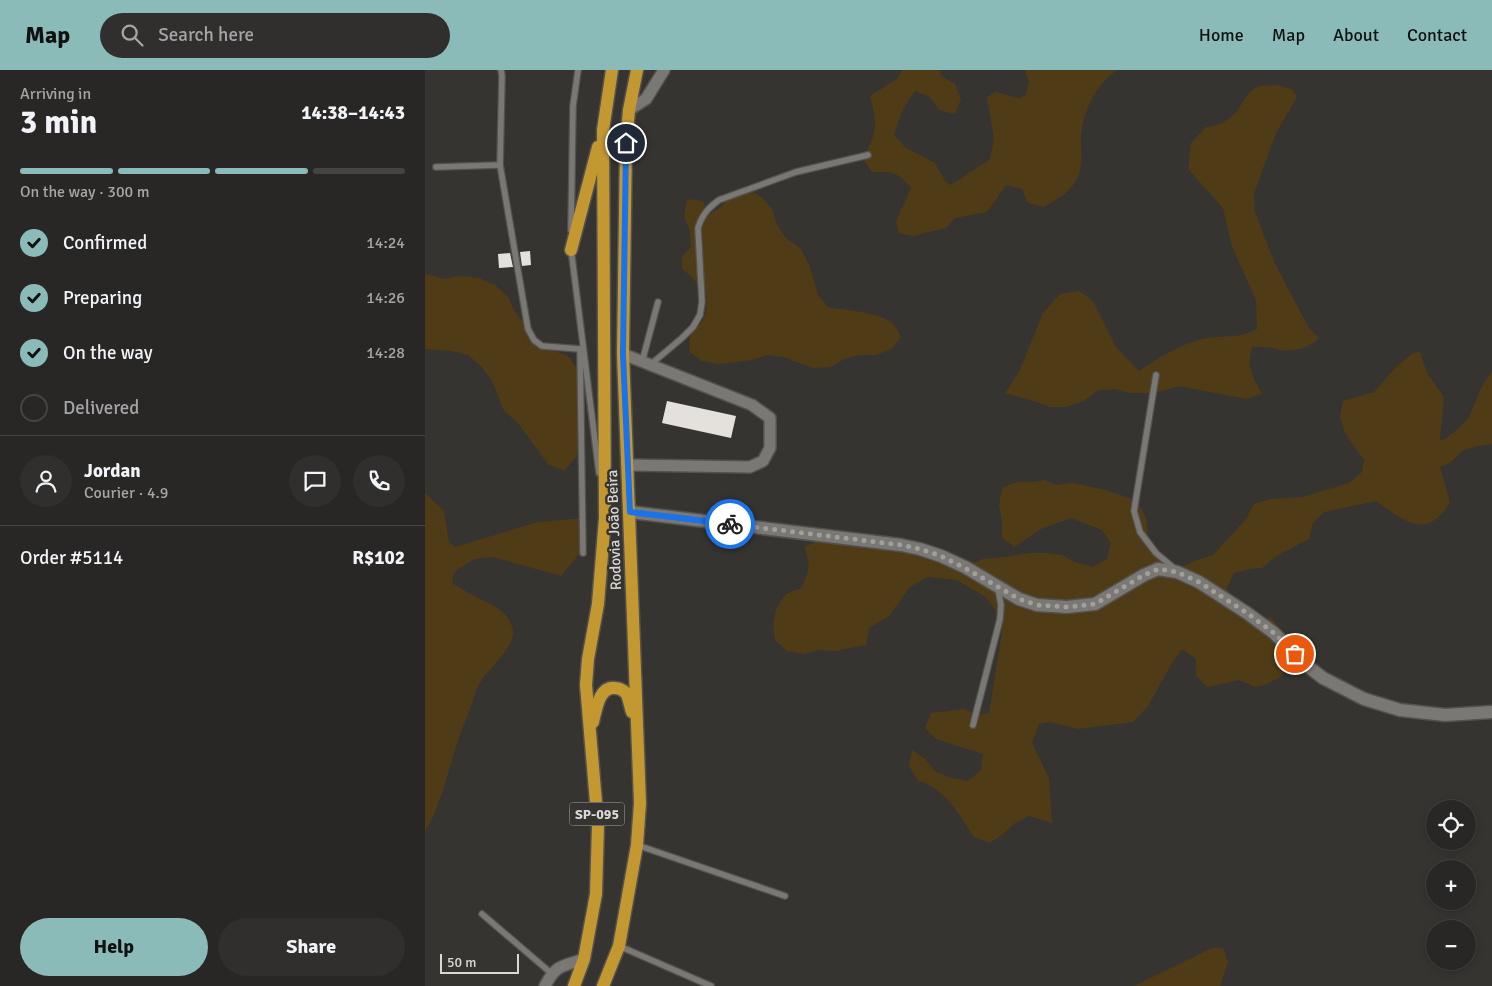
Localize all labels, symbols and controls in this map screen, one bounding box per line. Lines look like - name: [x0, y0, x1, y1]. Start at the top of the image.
- search box: [100, 13, 450, 58]
- text: Map: [25, 20, 70, 50]
- icon: search: [118, 21, 146, 49]
- text: Search here: [158, 23, 254, 47]
- text: Home: [1199, 24, 1244, 46]
- text: Map: [1272, 24, 1305, 46]
- text: About: [1333, 24, 1379, 46]
- text: Contact: [1407, 24, 1467, 46]
- text: Arriving in: [20, 84, 91, 104]
- text: 14:38–14:43: [301, 101, 405, 125]
- text: 3 min: [20, 103, 97, 142]
- pin: [605, 122, 647, 164]
- icon: home: [612, 129, 640, 157]
- text: On the way · 300 m: [20, 182, 150, 202]
- icon: check: [20, 229, 48, 257]
- text: Confirmed: [63, 231, 147, 255]
- text: 14:24: [366, 233, 405, 253]
- icon: check: [20, 284, 48, 312]
- text: Preparing: [63, 286, 142, 310]
- text: 14:26: [366, 288, 405, 308]
- icon: check: [20, 339, 48, 367]
- text: On the way: [63, 341, 153, 365]
- text: 14:28: [366, 343, 405, 363]
- text: Delivered: [63, 396, 139, 420]
- button: person: [20, 455, 72, 507]
- button: chat: [289, 455, 341, 507]
- button: phone: [353, 455, 405, 507]
- text: Jordan: [84, 459, 141, 483]
- street label: Rodovia João Beira: [603, 469, 625, 591]
- text: Courier · 4.9: [84, 483, 168, 503]
- courier: [705, 499, 755, 549]
- icon: bike: [716, 510, 744, 538]
- text: Order #5114: [20, 546, 123, 570]
- text: R$102: [352, 546, 405, 570]
- pin: [1274, 633, 1316, 675]
- icon: bag: [1281, 640, 1309, 668]
- map controls: [1426, 800, 1476, 970]
- button: locate: [1426, 800, 1476, 850]
- road number: SP-095: [569, 802, 625, 826]
- button: +: [1426, 860, 1476, 910]
- button: Help: [20, 918, 208, 976]
- button: Share: [218, 918, 405, 976]
- button: −: [1426, 920, 1476, 970]
- scale bar: [440, 951, 519, 974]
- text: 50 m: [447, 954, 476, 971]

